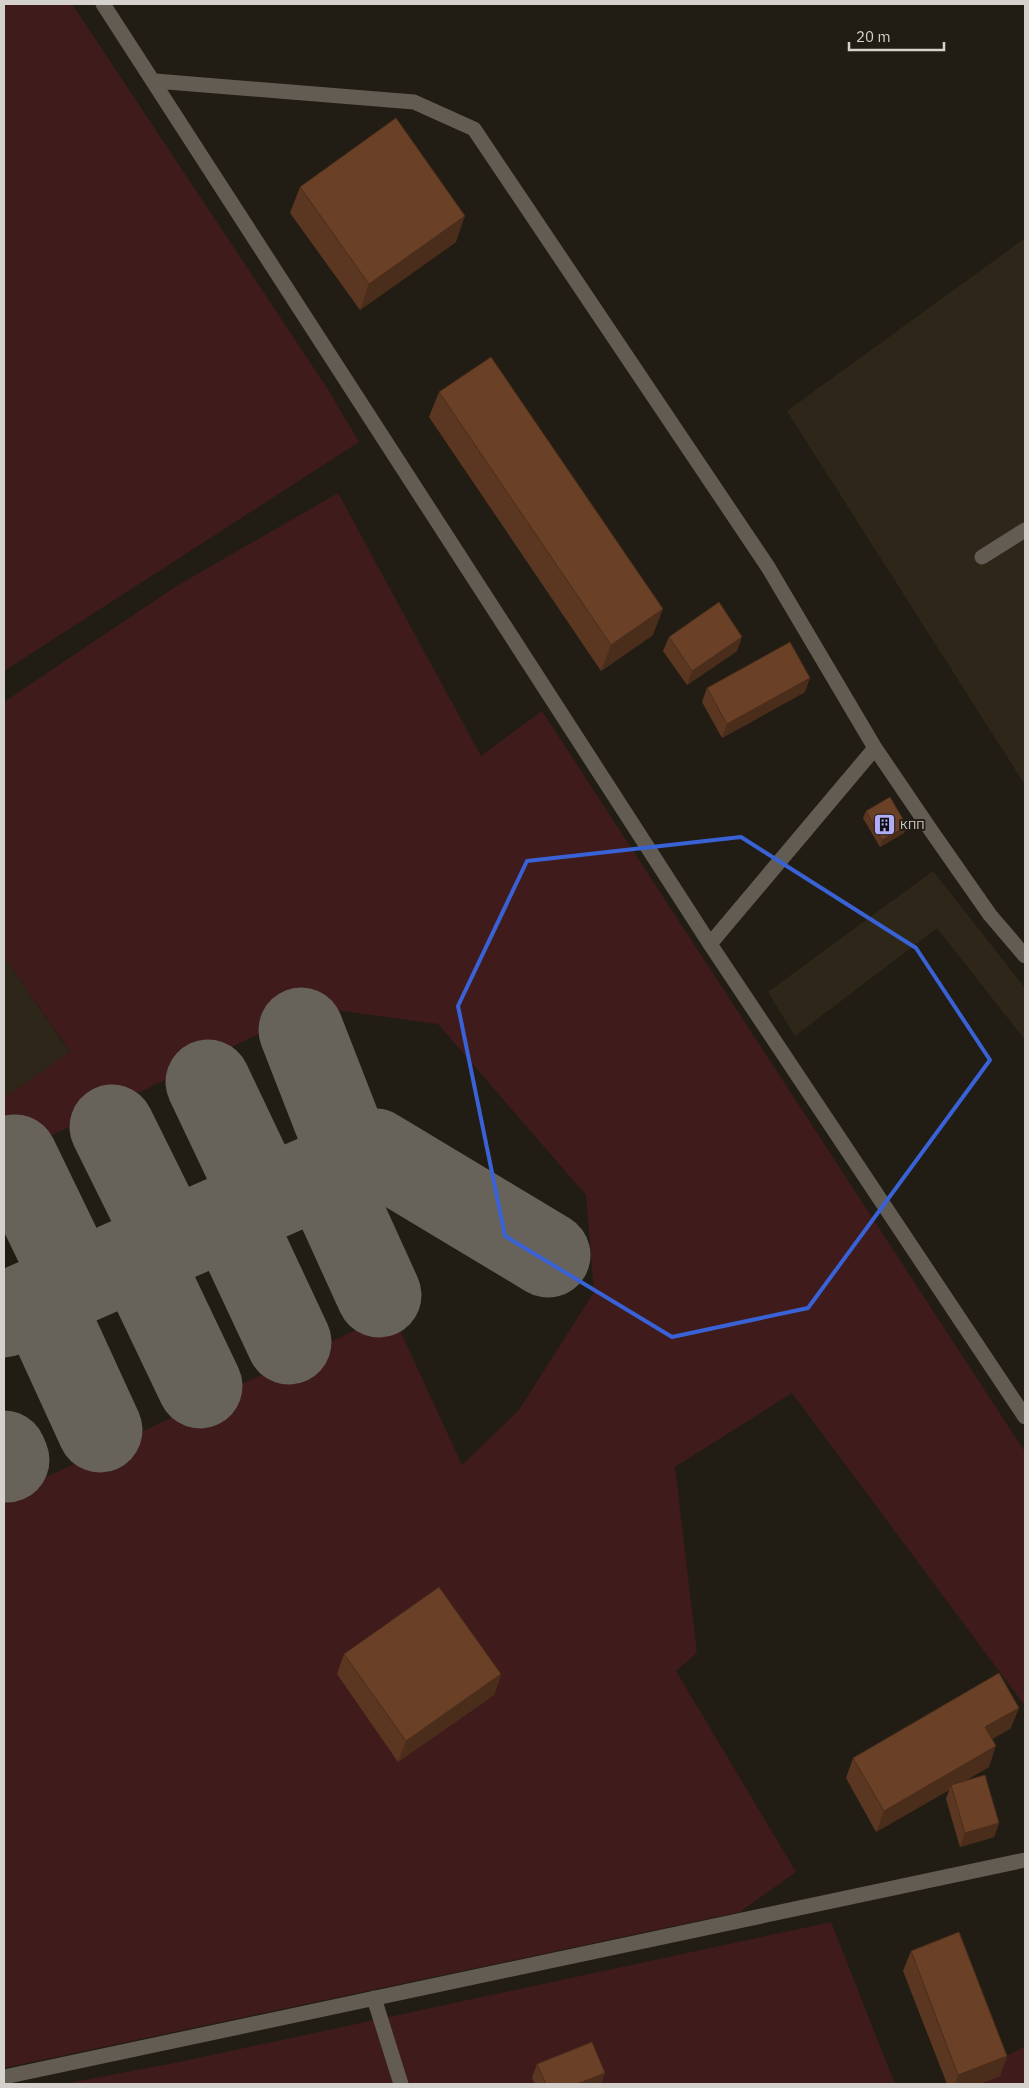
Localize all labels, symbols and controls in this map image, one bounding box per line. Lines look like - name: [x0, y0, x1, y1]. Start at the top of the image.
- scale bar: [849, 20, 944, 52]
- text: 20 m: [856, 27, 891, 46]
- building icon: КПП: [872, 813, 896, 837]
- place label: КПП: [900, 817, 925, 832]

